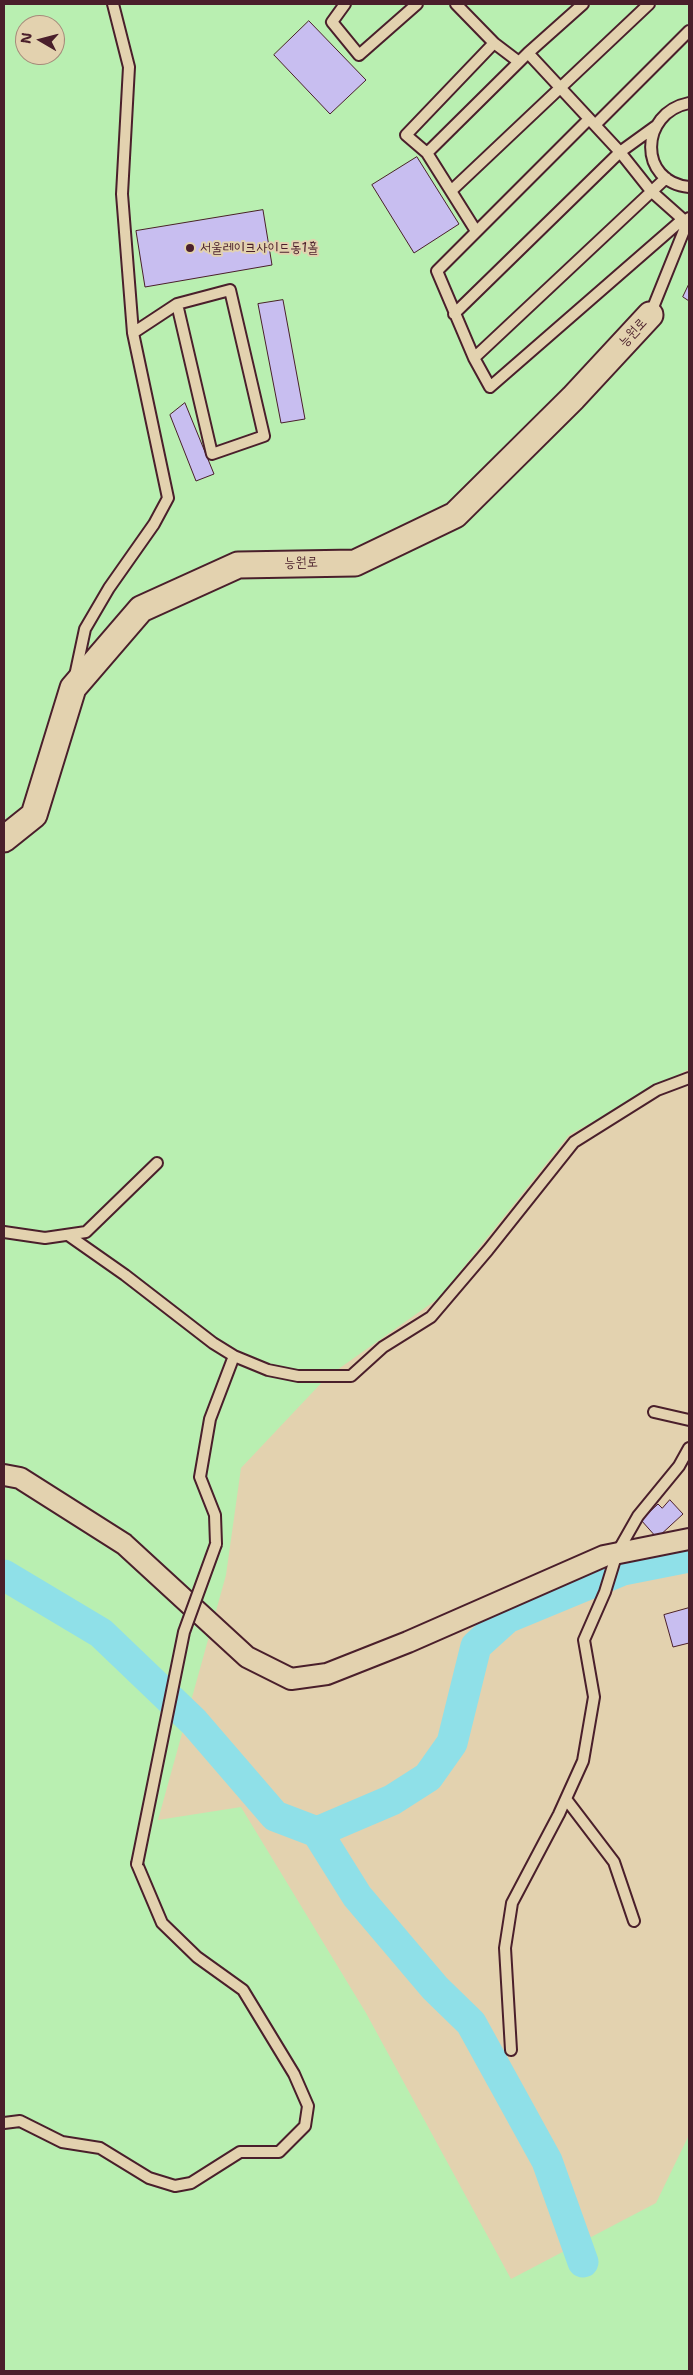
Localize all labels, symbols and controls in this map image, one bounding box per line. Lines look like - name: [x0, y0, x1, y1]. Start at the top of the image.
- north arrow: [15, 15, 65, 65]
- text: N: [16, 31, 36, 45]
- place label: 서울레이크사이드동1홀: [200, 240, 318, 256]
- marker: 서울레이크사이드동1홀: [184, 242, 196, 254]
- street label: 능원로: [615, 315, 651, 351]
- street label: 능원로: [284, 554, 318, 572]

